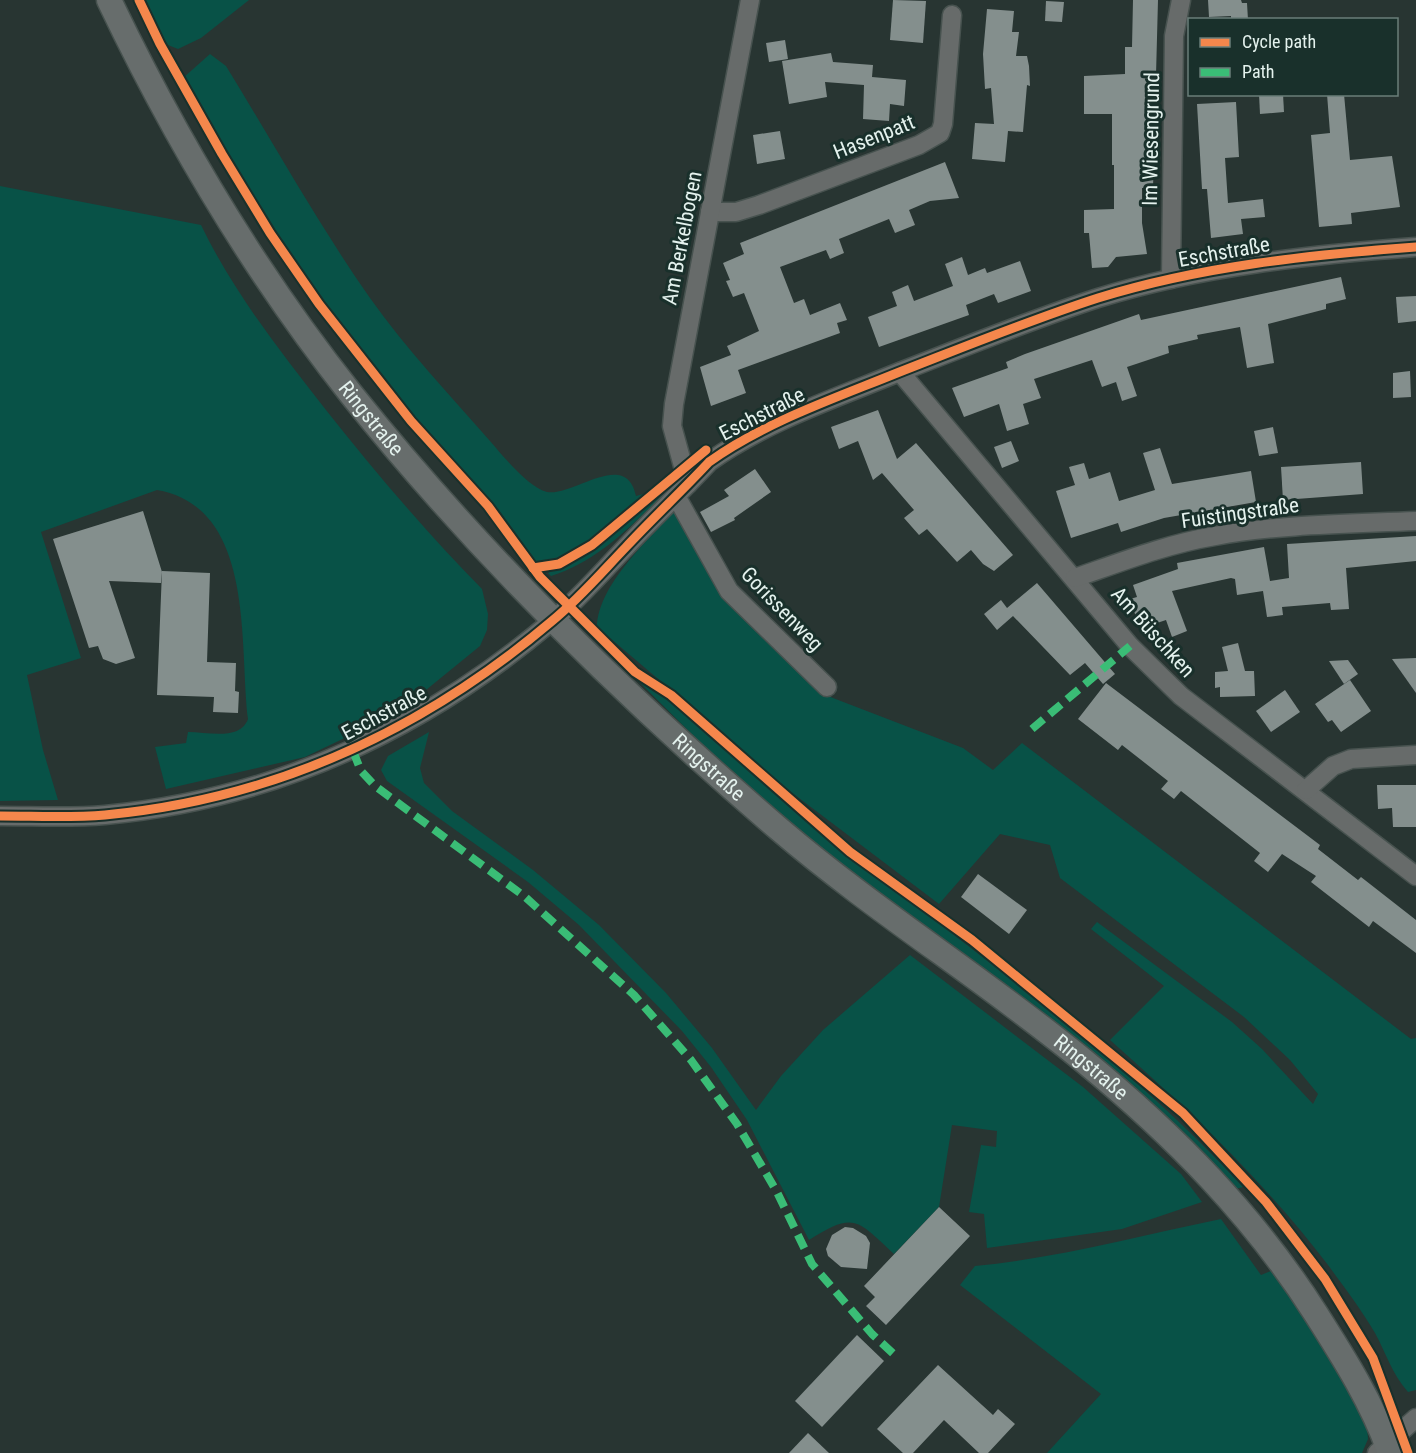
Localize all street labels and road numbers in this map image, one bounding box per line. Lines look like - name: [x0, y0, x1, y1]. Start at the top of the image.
- street label: Im Wiesengrund: [1138, 72, 1164, 206]
- street label: Hasenpatt: [830, 110, 918, 164]
- street label: Am Berkelbogen: [657, 169, 707, 307]
- street label: Eschstraße: [1176, 232, 1272, 272]
- street label: Ringstraße: [334, 376, 409, 461]
- street label: Eschstraße: [715, 382, 809, 446]
- street label: Fuistingstraße: [1180, 493, 1301, 533]
- street label: Gorissenweg: [736, 562, 828, 656]
- street label: Am Büschken: [1106, 582, 1200, 682]
- street label: Eschstraße: [338, 681, 431, 745]
- street label: Ringstraße: [668, 729, 750, 806]
- street label: Ringstraße: [1049, 1029, 1133, 1105]

